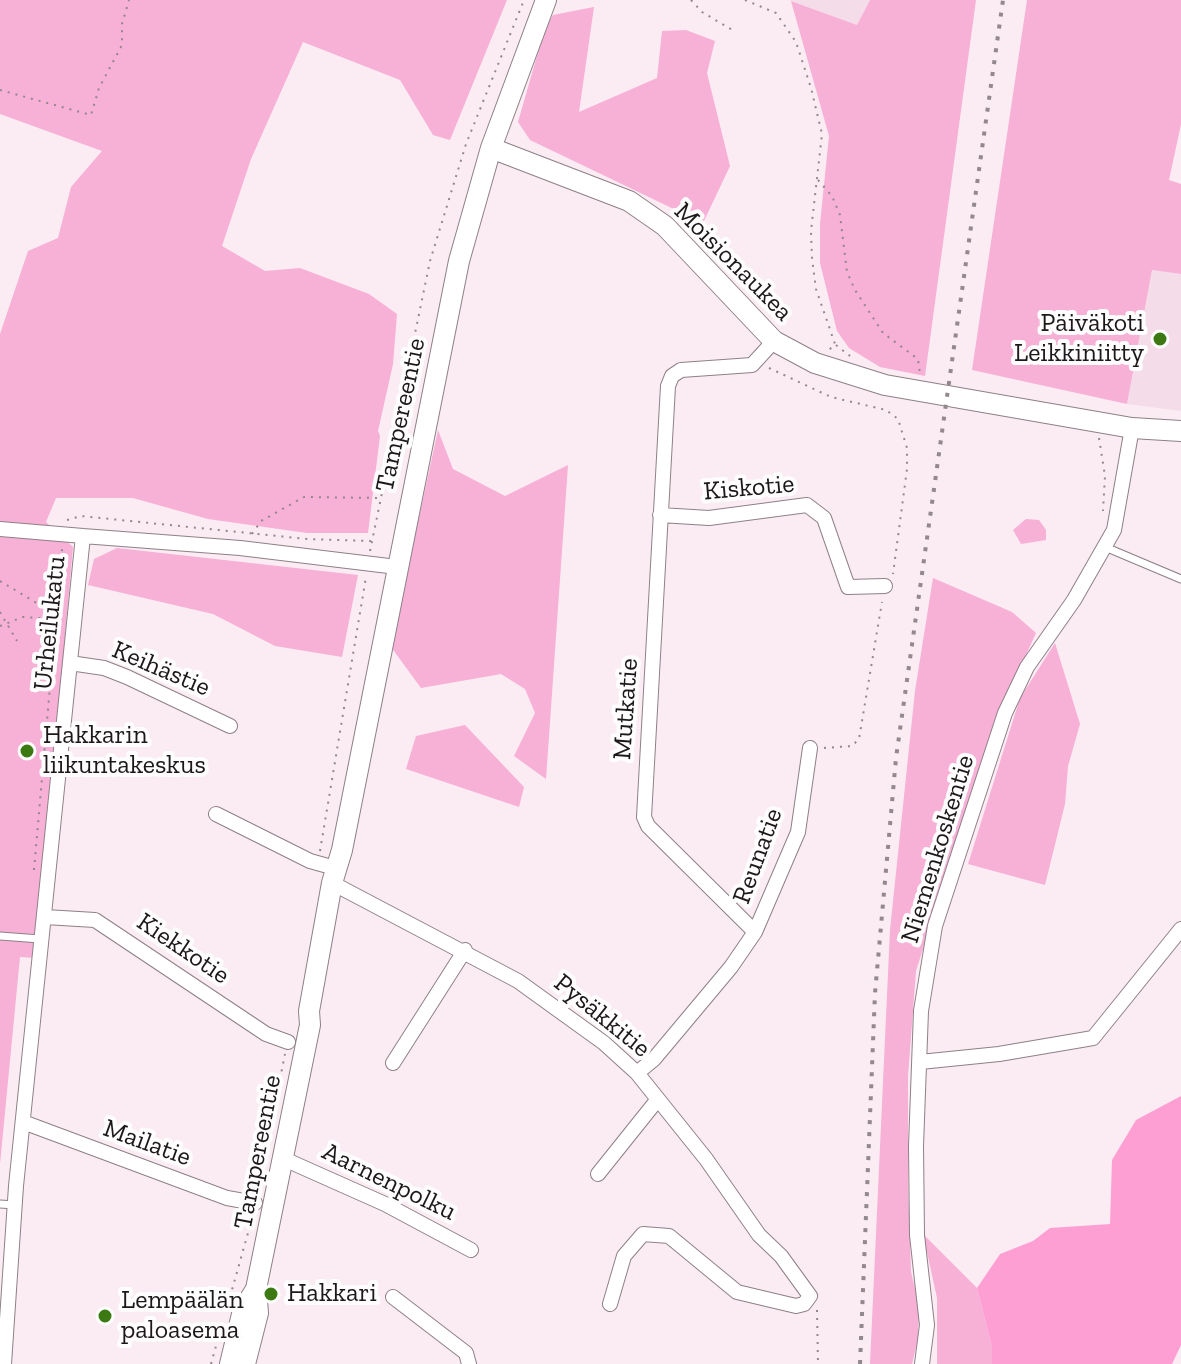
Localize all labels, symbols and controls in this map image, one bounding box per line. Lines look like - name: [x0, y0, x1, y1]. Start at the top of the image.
- street label: Moisionaukea: [667, 196, 799, 328]
- place label: Päiväkoti Leikkiniitty: [1014, 308, 1144, 370]
- marker: Päiväkoti Leikkiniitty: [1151, 330, 1169, 348]
- street label: Tampereentie: [369, 335, 433, 495]
- street label: Kiskotie: [702, 468, 796, 508]
- street label: Urheilukatu: [27, 554, 73, 692]
- street label: Keihästie: [107, 634, 215, 704]
- street label: Mutkatie: [607, 657, 645, 761]
- place label: Hakkarin liikuntakeskus: [43, 720, 206, 782]
- marker: Hakkarin liikuntakeskus: [18, 742, 36, 760]
- street label: Niemenkoskentie: [895, 751, 981, 947]
- street label: Reunatie: [726, 804, 790, 908]
- street label: Kiekkotie: [131, 907, 235, 991]
- street label: Pysäkkitie: [547, 968, 657, 1064]
- street label: Tampereentie: [228, 1072, 288, 1232]
- street label: Mailatie: [99, 1113, 195, 1173]
- street label: Aarnenpolku: [317, 1136, 461, 1228]
- place label: Hakkari: [287, 1278, 377, 1310]
- place label: Lempäälän paloasema: [121, 1285, 244, 1346]
- marker: Hakkari: [262, 1285, 280, 1303]
- marker: Lempäälän paloasema: [96, 1307, 114, 1325]

